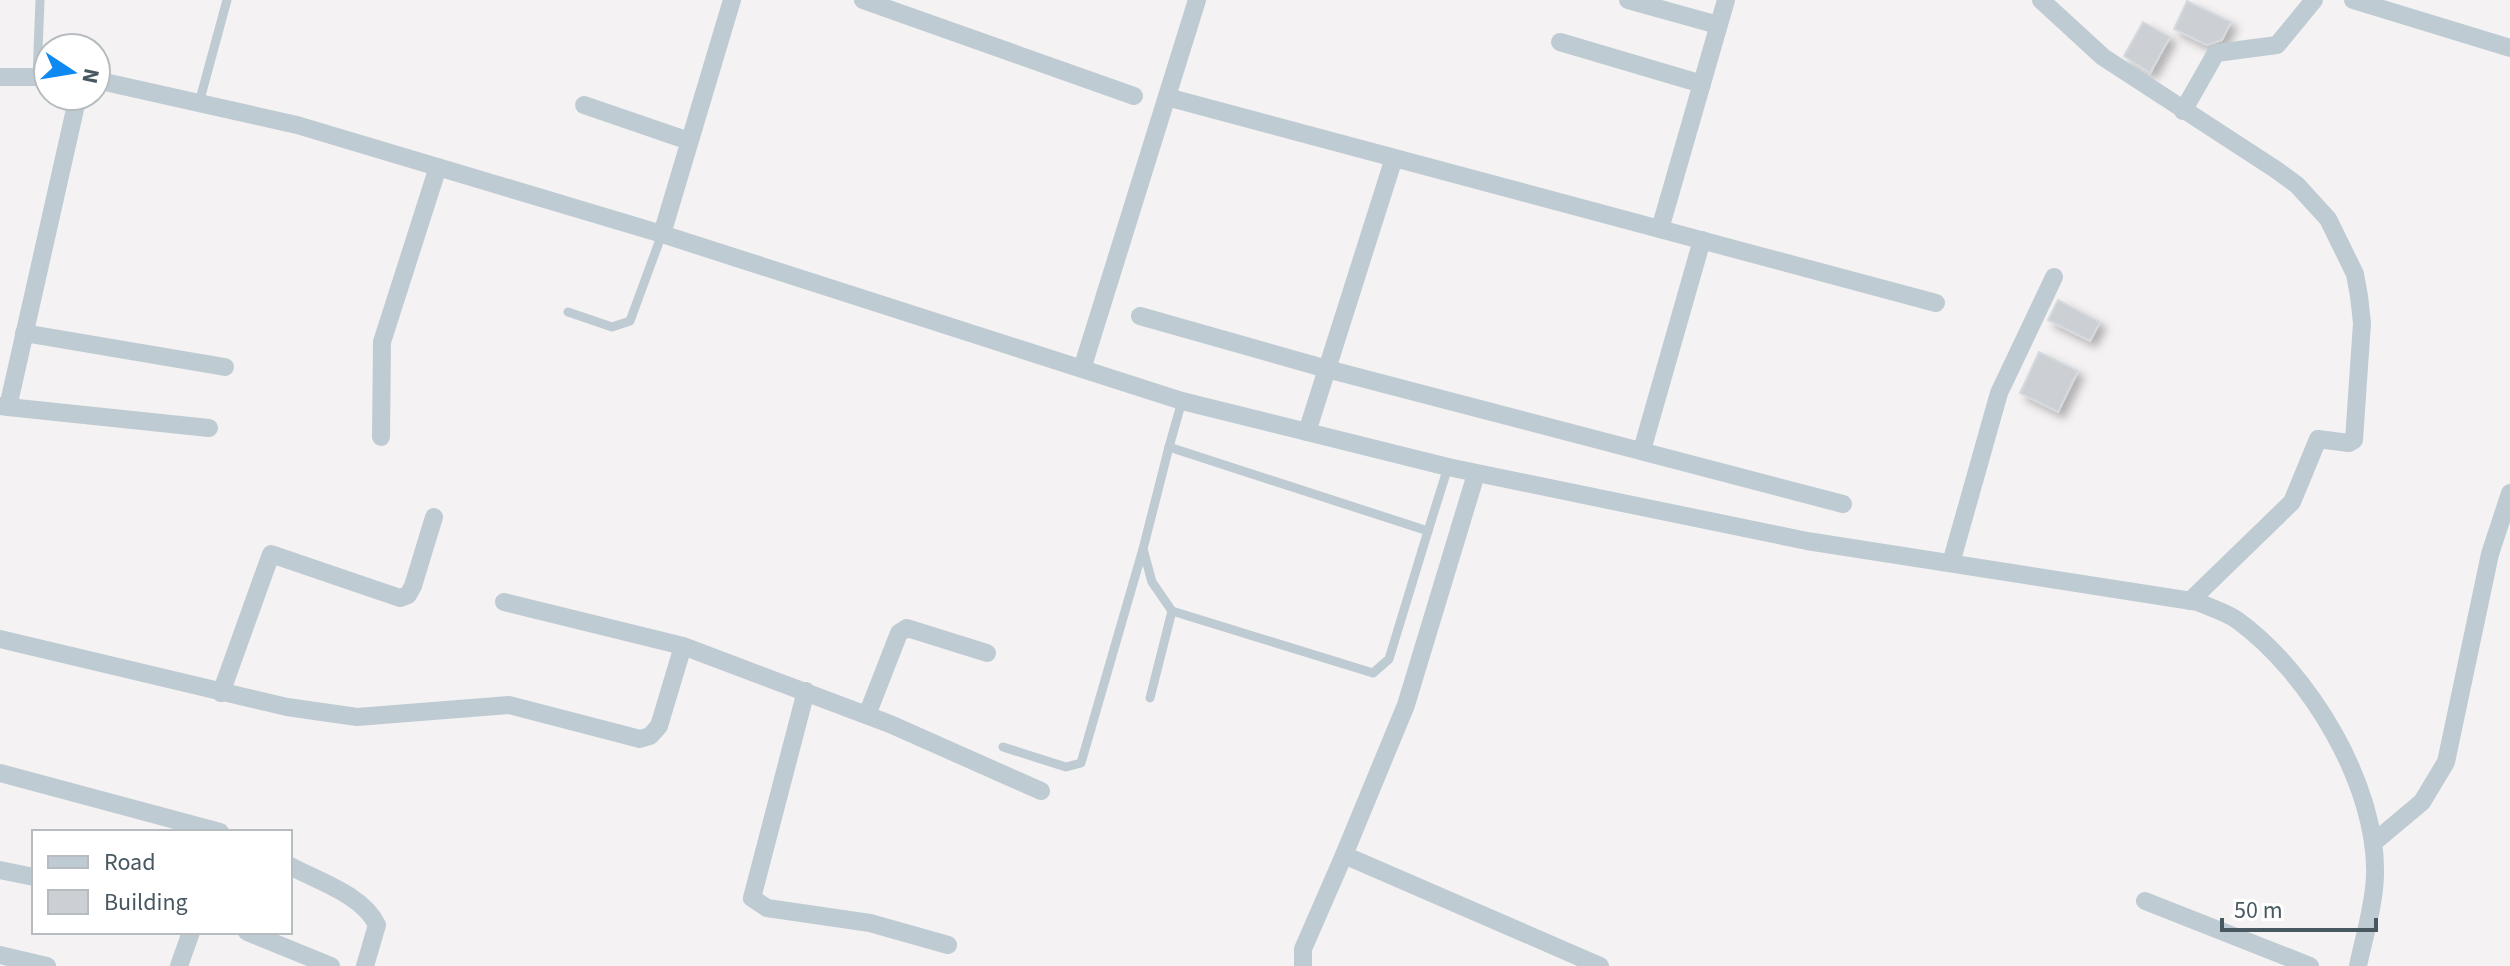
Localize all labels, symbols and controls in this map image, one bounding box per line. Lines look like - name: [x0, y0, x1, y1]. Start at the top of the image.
- north arrow: [32, 32, 112, 112]
- text: N: [73, 65, 108, 86]
- legend: [32, 830, 292, 934]
- text: Road: [104, 845, 156, 880]
- scale bar: [2222, 882, 2376, 932]
- text: Building: [104, 885, 188, 920]
- text: 50 m: [2234, 893, 2283, 928]

